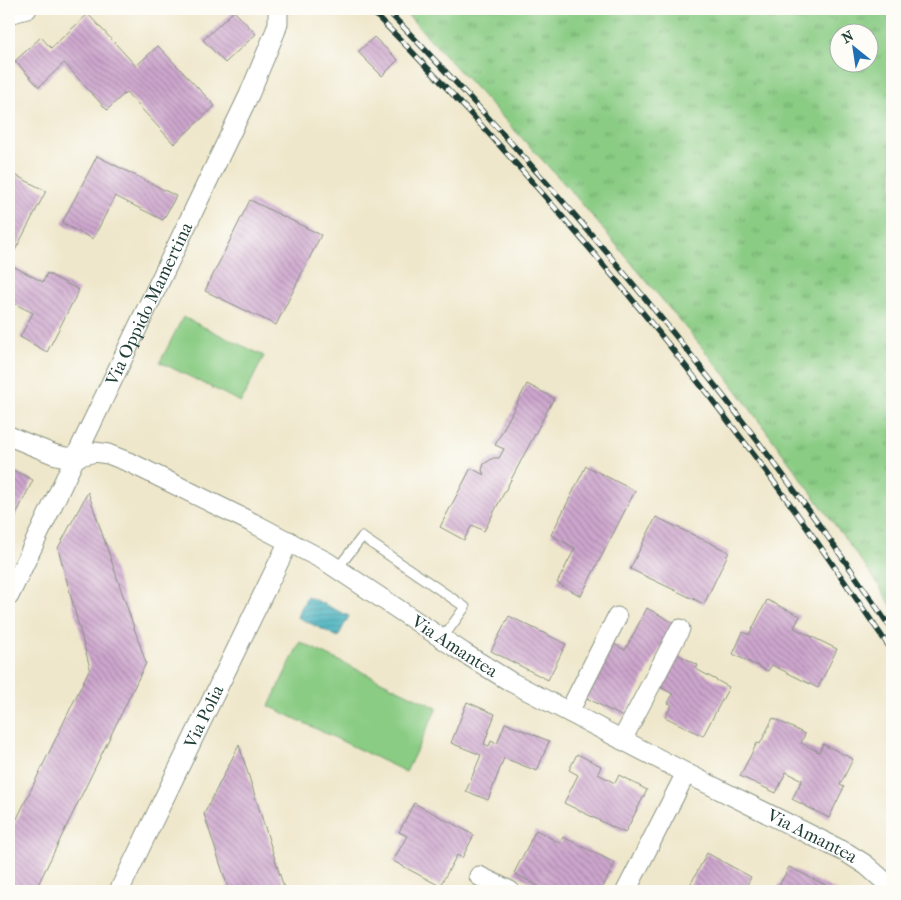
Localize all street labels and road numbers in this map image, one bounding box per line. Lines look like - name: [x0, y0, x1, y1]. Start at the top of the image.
- street label: Via Oppido Mamertina: [101, 219, 198, 390]
- street label: Via Amantea: [407, 611, 502, 682]
- street label: Via Polia: [180, 681, 229, 752]
- street label: Via Amantea: [763, 805, 862, 868]

